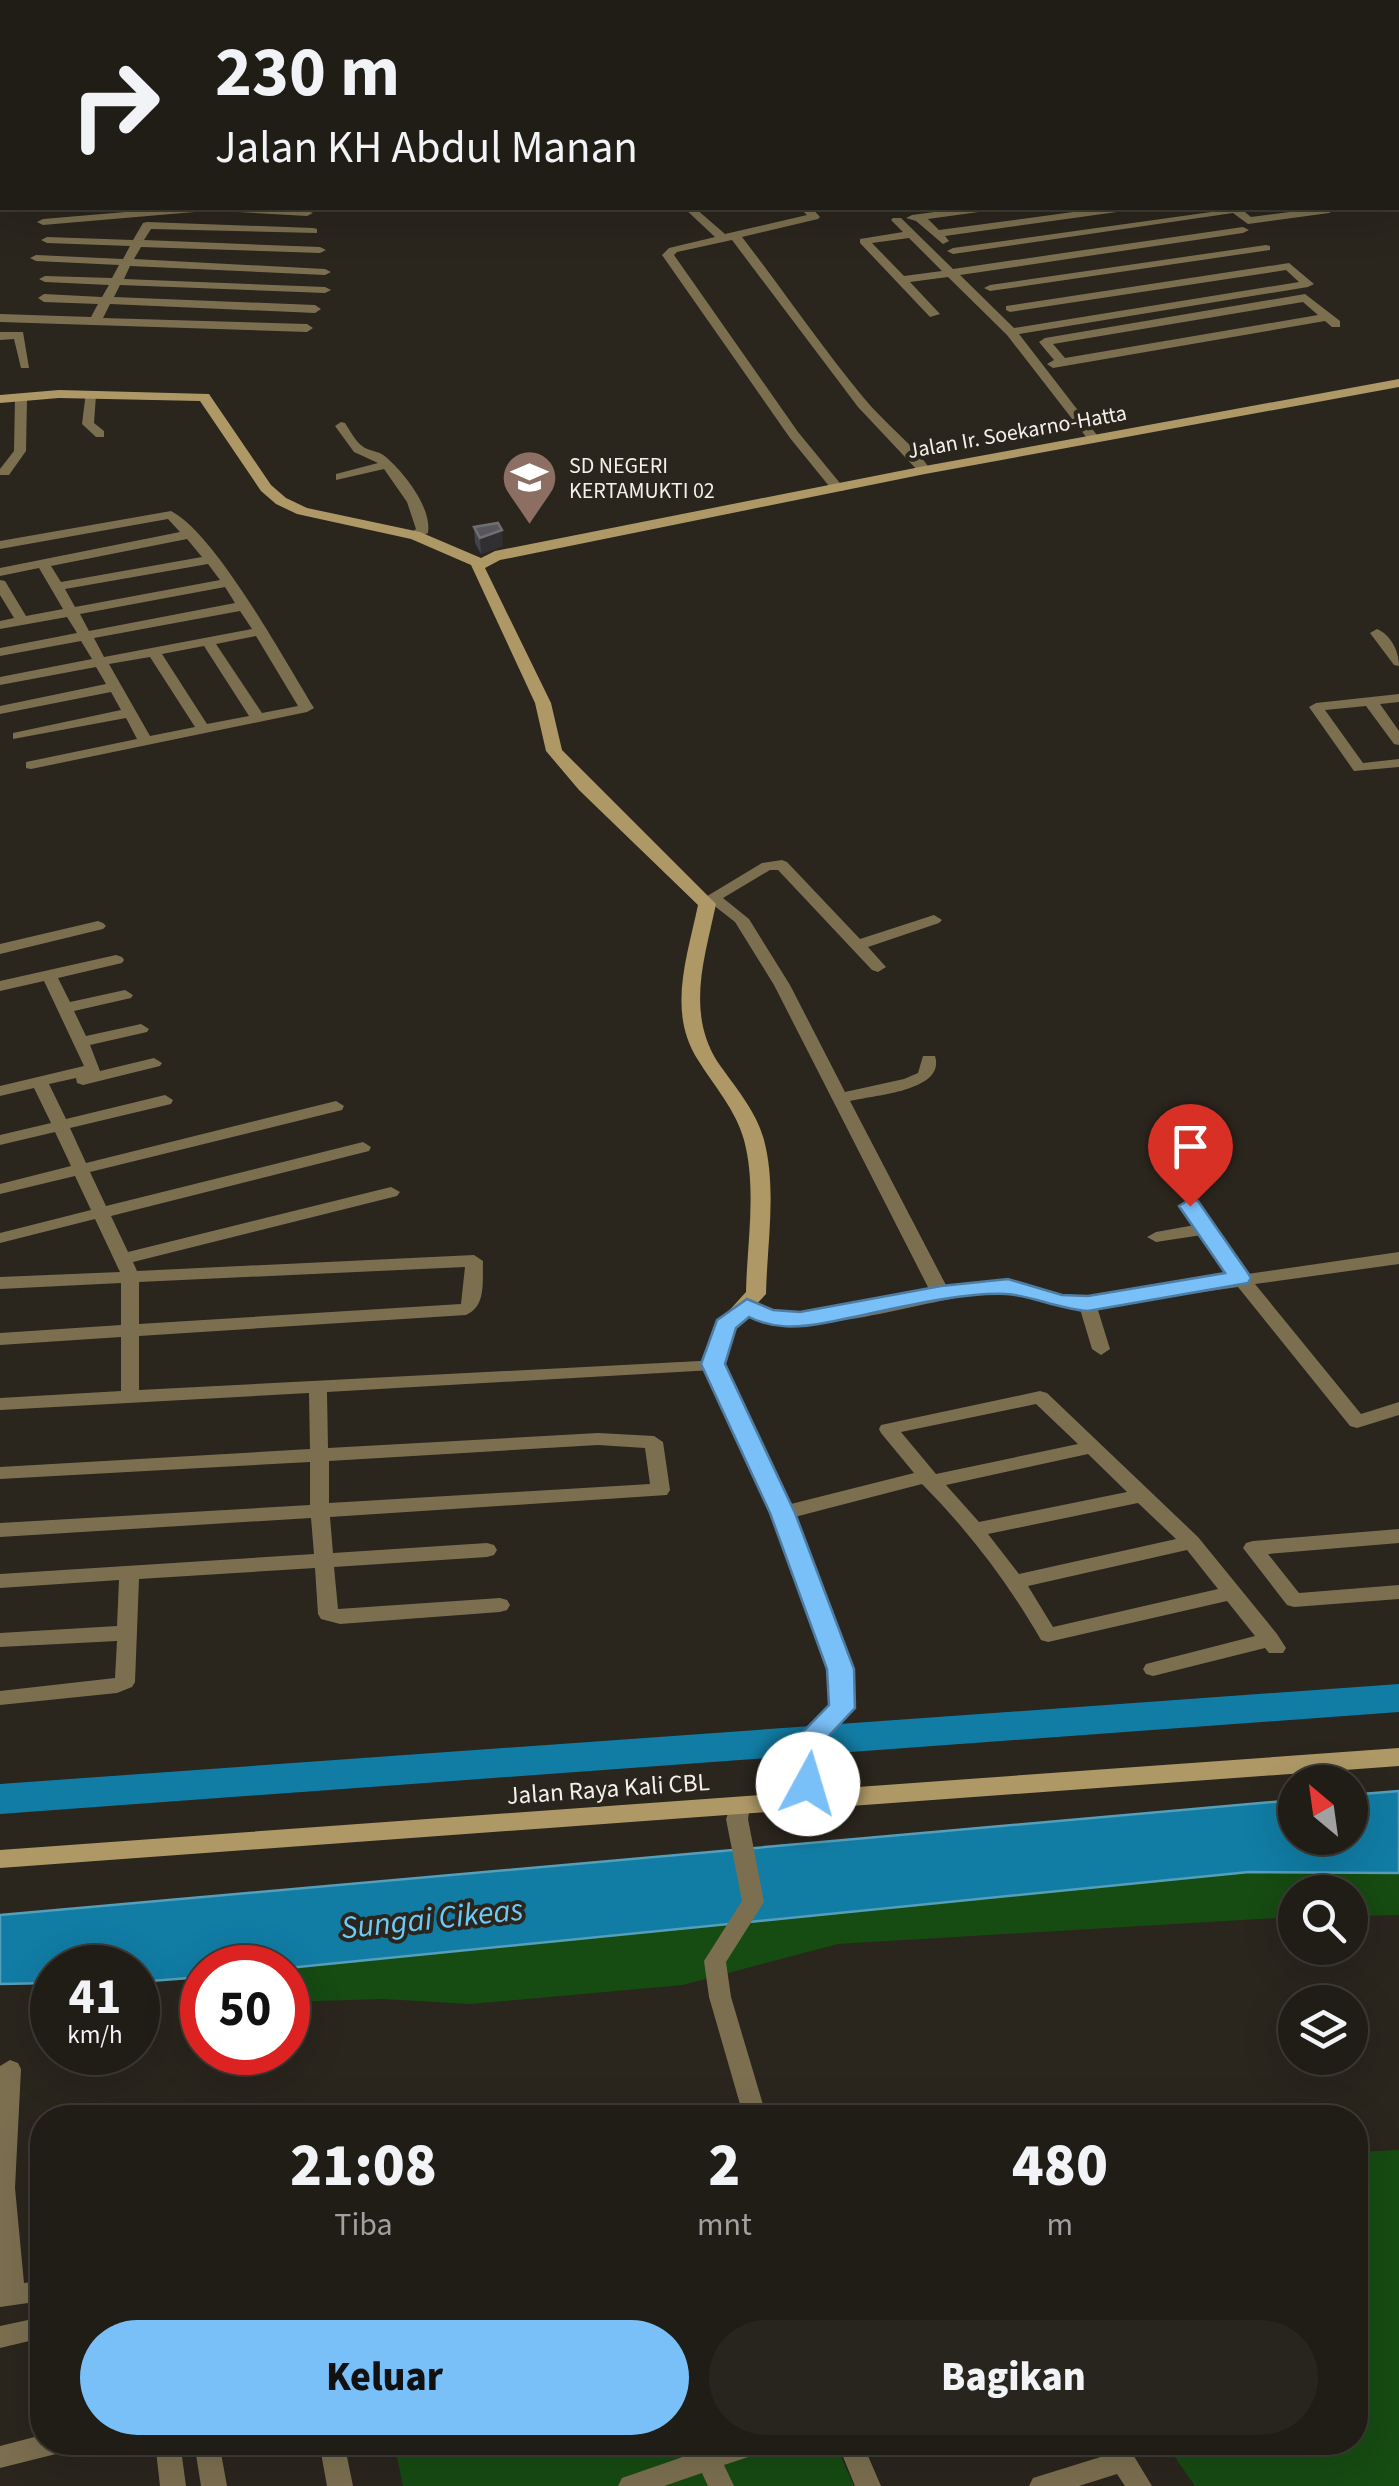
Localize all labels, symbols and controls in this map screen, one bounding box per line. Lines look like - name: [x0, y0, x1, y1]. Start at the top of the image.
- text: 230 m: [215, 23, 400, 123]
- icon: right: [50, 40, 180, 170]
- text: Jalan KH Abdul Manan: [215, 116, 638, 180]
- street label: Jalan Ir. Soekarno-Hatta: [905, 397, 1129, 467]
- school or university icon: SD NEGERI KERTAMUKTI 02: [500, 448, 560, 527]
- place label: SD NEGERI KERTAMUKTI 02: [569, 450, 715, 507]
- pin: [1148, 1104, 1233, 1207]
- icon: arrive: [1163, 1119, 1218, 1174]
- position arrow: [756, 1732, 860, 1836]
- street label: Jalan Raya Kali CBL: [505, 1764, 711, 1814]
- north arrow: [1278, 1765, 1368, 1855]
- map controls: [1278, 1765, 1368, 2075]
- button: search: [1278, 1875, 1368, 1965]
- water label: Sungai Cikeas: [339, 1887, 526, 1951]
- speed limit sign: 50: [180, 1945, 310, 2075]
- text: 41: [69, 1962, 121, 2033]
- button: layers: [1278, 1985, 1368, 2075]
- text: km/h: [67, 2017, 123, 2053]
- text: 21:08: [290, 2124, 437, 2209]
- text: 2: [708, 2124, 740, 2209]
- text: 480: [1012, 2124, 1108, 2209]
- text: Tiba: [334, 2202, 393, 2248]
- text: mnt: [697, 2202, 752, 2248]
- text: m: [1047, 2202, 1073, 2248]
- button: Keluar: [80, 2320, 689, 2435]
- button: Bagikan: [709, 2320, 1318, 2435]

